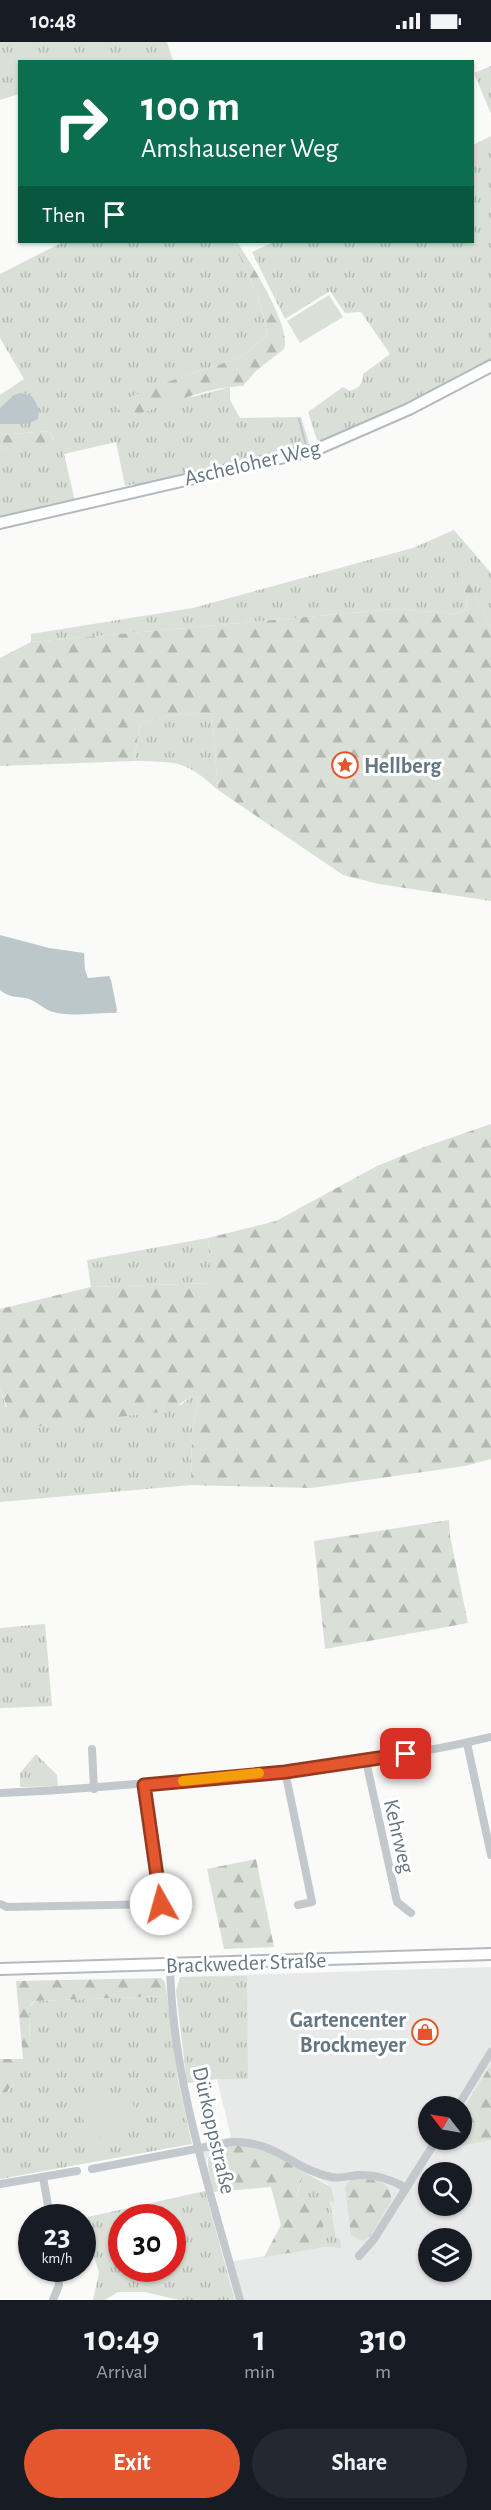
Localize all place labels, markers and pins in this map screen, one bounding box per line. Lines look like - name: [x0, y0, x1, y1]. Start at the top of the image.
- place icon: Hellberg: [330, 750, 360, 780]
- place label: Hellberg: [364, 755, 442, 777]
- pin: [380, 1728, 431, 1779]
- place label: Gartencenter Brockmeyer: [290, 2009, 406, 2057]
- shop icon: Gartencenter Brockmeyer: [410, 2017, 440, 2047]

